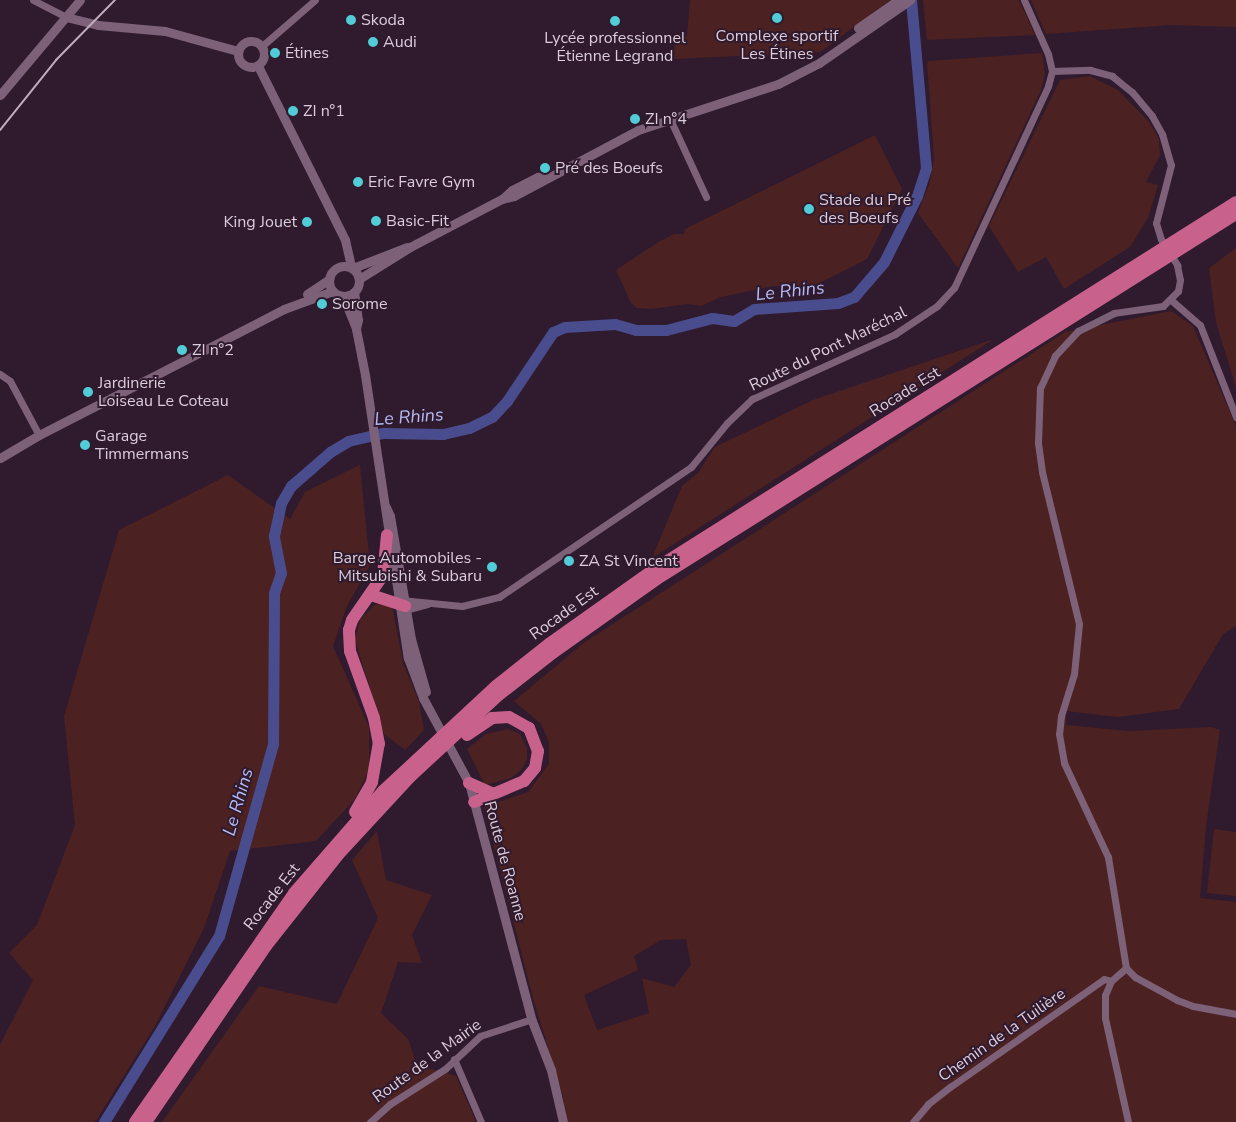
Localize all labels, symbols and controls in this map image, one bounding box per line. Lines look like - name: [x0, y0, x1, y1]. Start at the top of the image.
- place label: Skoda: [361, 10, 405, 30]
- marker: Complexe sportif Les Étines: [771, 12, 783, 24]
- marker: Skoda: [345, 14, 357, 26]
- marker: Lycée professionnel Étienne Legrand: [609, 15, 621, 27]
- place label: Complexe sportif Les Étines: [716, 26, 838, 64]
- place label: Lycée professionnel Étienne Legrand: [544, 28, 686, 66]
- place label: Audi: [383, 32, 417, 52]
- marker: Audi: [367, 36, 379, 48]
- place label: Étines: [285, 43, 329, 63]
- marker: Étines: [269, 47, 281, 59]
- place label: ZI n°1: [303, 101, 345, 121]
- marker: ZI n°1: [287, 105, 299, 117]
- place label: ZI n°4: [645, 109, 687, 129]
- marker: ZI n°4: [629, 113, 641, 125]
- place label: Pré des Boeufs: [555, 158, 663, 178]
- marker: Pré des Boeufs: [539, 162, 551, 174]
- place label: Eric Favre Gym: [368, 172, 475, 192]
- marker: Eric Favre Gym: [352, 176, 364, 188]
- place label: Stade du Pré des Boeufs: [819, 190, 911, 228]
- marker: Stade du Pré des Boeufs: [803, 203, 815, 215]
- place label: Basic-Fit: [386, 211, 449, 231]
- place label: King Jouet: [224, 212, 297, 232]
- marker: Basic-Fit: [370, 215, 382, 227]
- marker: King Jouet: [301, 216, 313, 228]
- water label: Le Rhins: [754, 277, 826, 305]
- place label: Sorome: [332, 294, 387, 314]
- marker: Sorome: [316, 298, 328, 310]
- street label: Route du Pont Maréchal: [746, 303, 910, 395]
- place label: ZI n°2: [192, 340, 234, 360]
- marker: ZI n°2: [176, 344, 188, 356]
- street label: Rocade Est: [866, 363, 944, 421]
- place label: Jardinerie Loiseau Le Coteau: [98, 373, 229, 411]
- marker: Jardinerie Loiseau Le Coteau: [82, 386, 94, 398]
- water label: Le Rhins: [374, 404, 444, 430]
- place label: Garage Timmermans: [95, 426, 189, 464]
- marker: Garage Timmermans: [79, 439, 91, 451]
- place label: Barge Automobiles - Mitsubishi & Subaru: [333, 548, 482, 586]
- place label: ZA St Vincent: [579, 551, 678, 571]
- marker: ZA St Vincent: [563, 555, 575, 567]
- marker: Barge Automobiles - Mitsubishi & Subaru: [486, 561, 498, 573]
- street label: Rocade Est: [526, 582, 602, 644]
- water label: Le Rhins: [218, 766, 258, 838]
- street label: Route de Roanne: [480, 799, 530, 923]
- street label: Rocade Est: [240, 860, 304, 934]
- street label: Chemin de la Tuilière: [935, 984, 1069, 1086]
- street label: Route de la Mairie: [369, 1015, 485, 1107]

